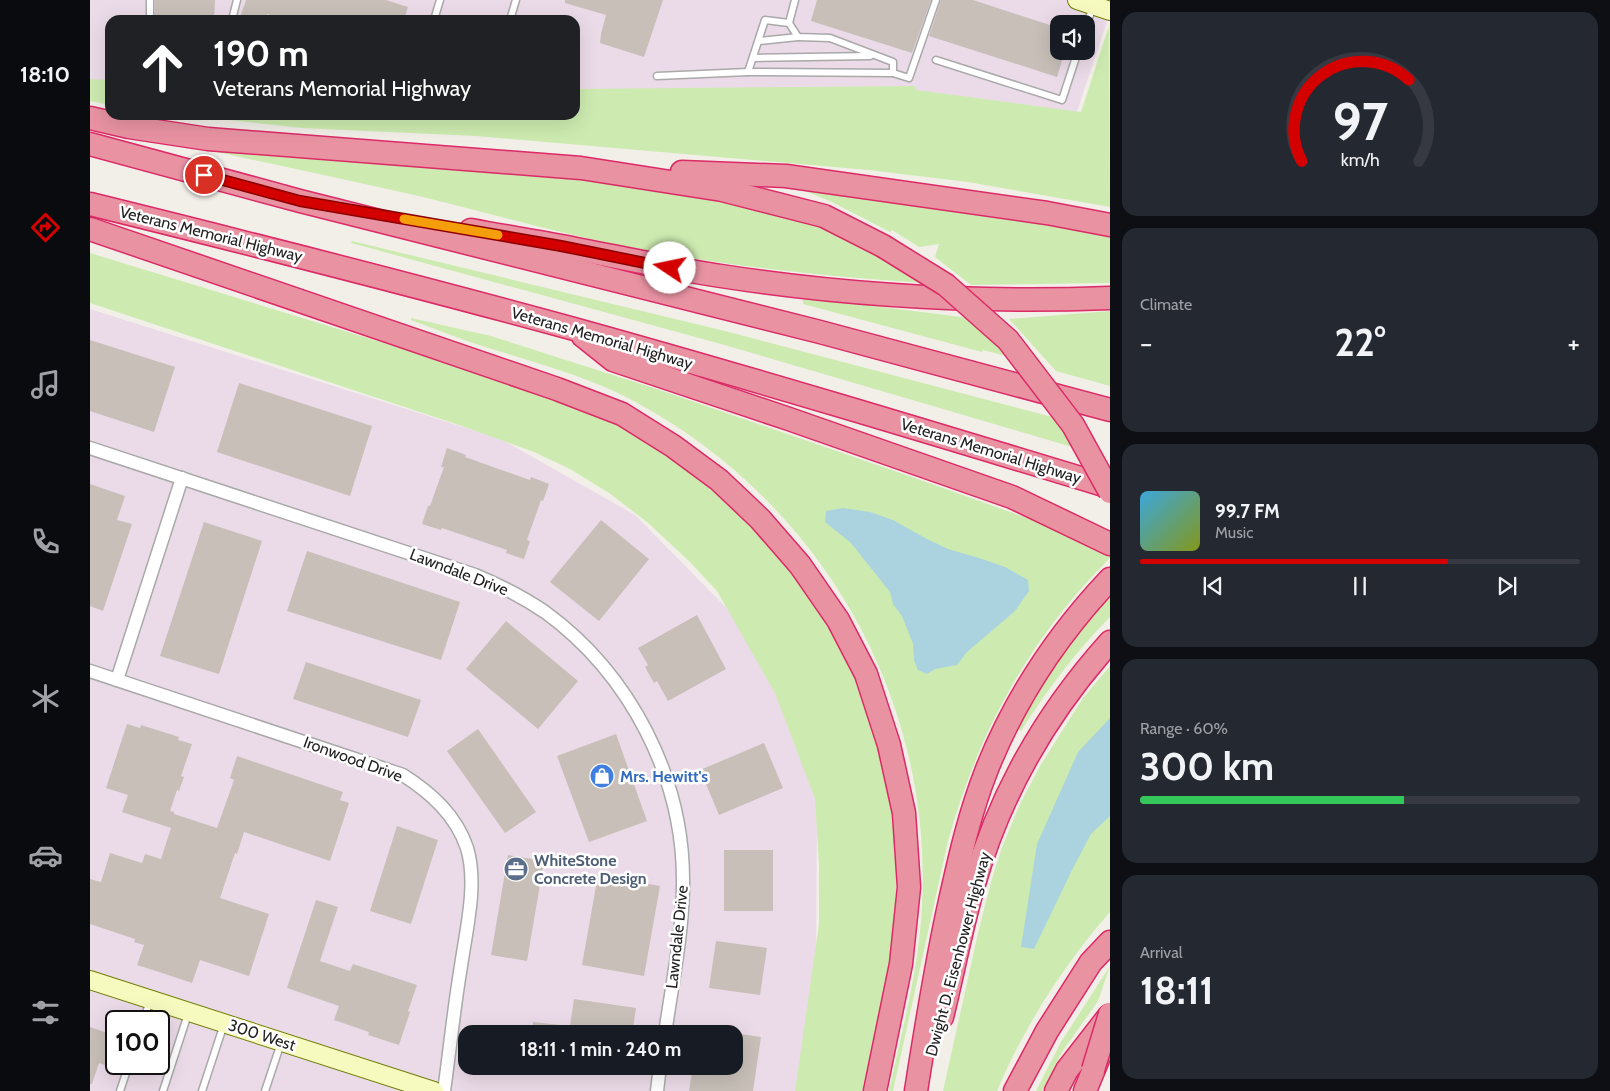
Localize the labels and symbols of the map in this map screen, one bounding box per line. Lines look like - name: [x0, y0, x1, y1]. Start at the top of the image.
- pin: [183, 154, 225, 196]
- street label: Veterans Memorial Highway: [118, 202, 304, 266]
- position arrow: [643, 241, 695, 293]
- street label: Veterans Memorial Highway: [509, 303, 695, 373]
- street label: Veterans Memorial Highway: [898, 414, 1084, 488]
- street label: Lawndale Drive: [407, 545, 511, 599]
- street label: Ironwood Drive: [301, 732, 405, 786]
- shop icon: Mrs. Hewitt's: [589, 763, 615, 789]
- place label: Mrs. Hewitt's: [620, 767, 708, 786]
- street label: Dwight D. Eisenhower Highway: [922, 850, 994, 1058]
- place label: WhiteStone Concrete Design: [534, 851, 647, 888]
- office icon: WhiteStone Concrete Design: [503, 856, 529, 882]
- street label: Lawndale Drive: [662, 884, 692, 990]
- speed limit sign: 100: [105, 1010, 170, 1075]
- street label: 300 West: [226, 1015, 298, 1055]

